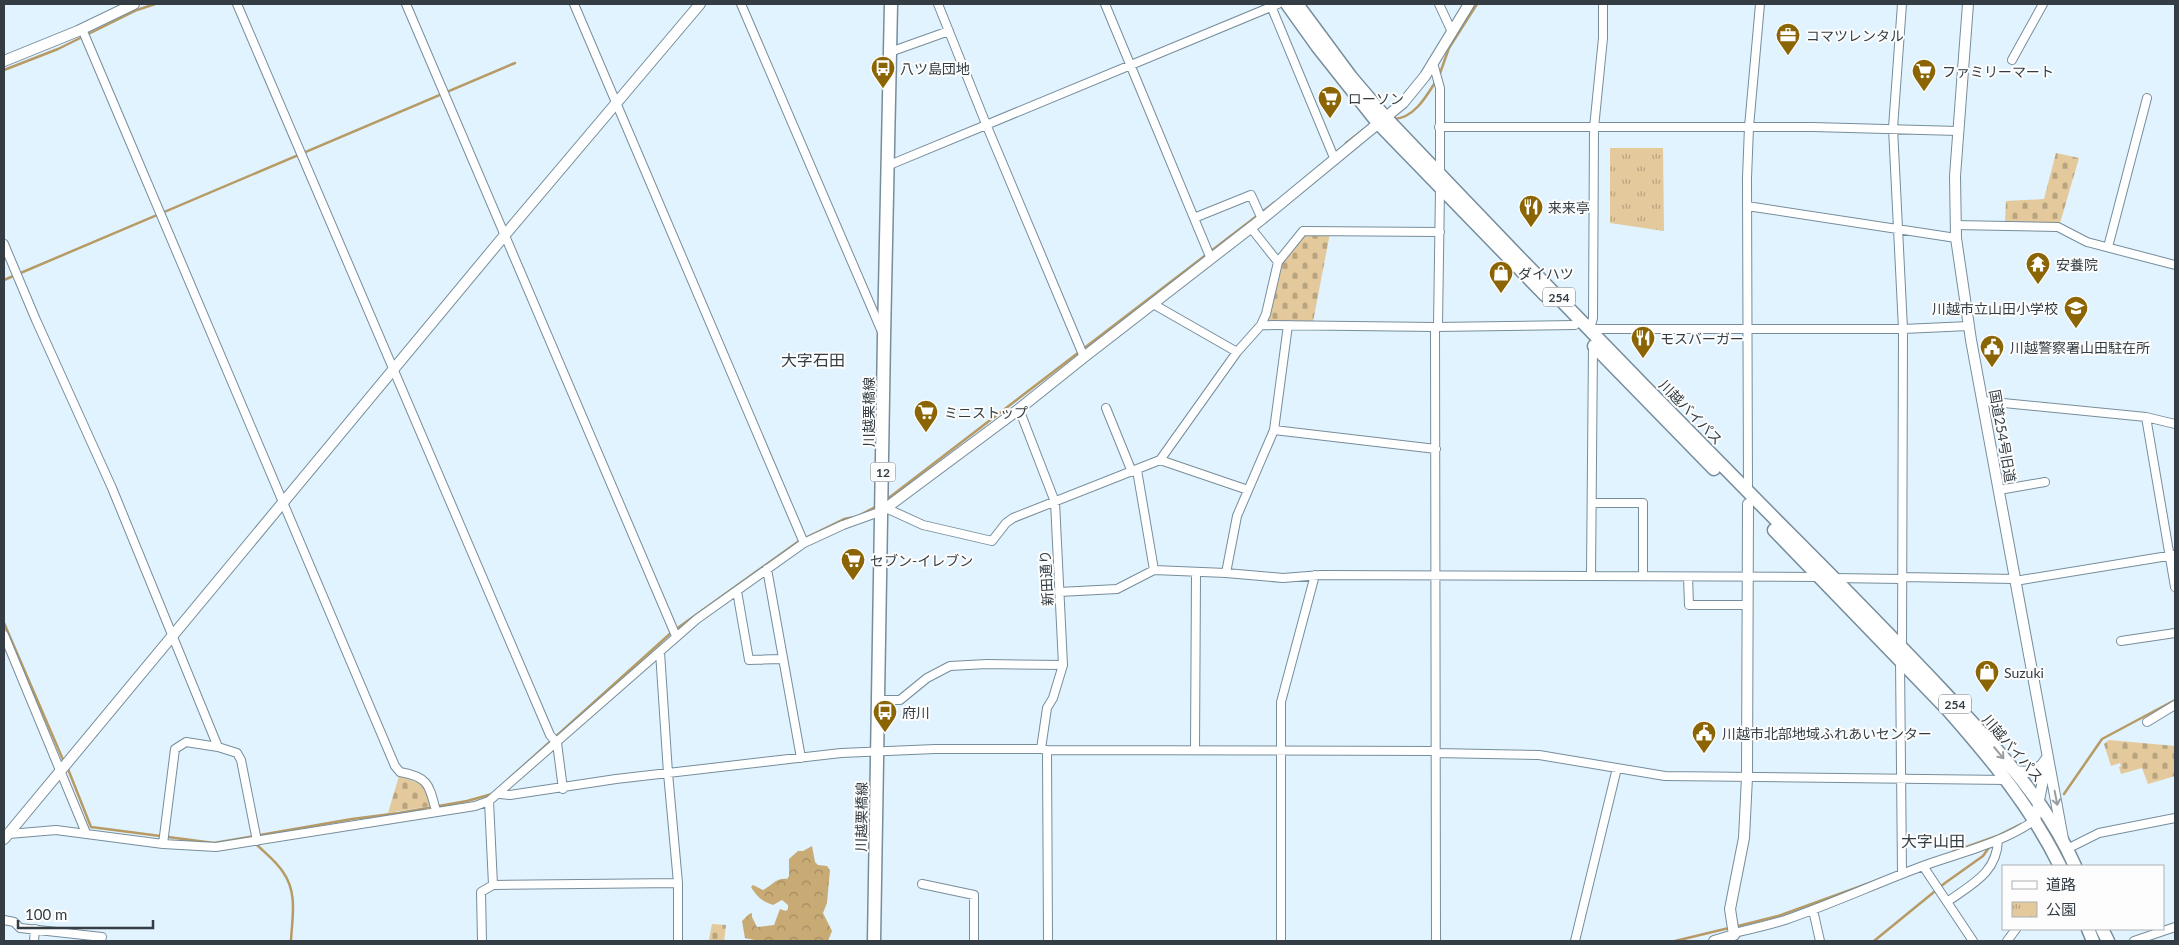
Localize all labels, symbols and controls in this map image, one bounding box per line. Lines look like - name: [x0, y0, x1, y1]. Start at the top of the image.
- office icon: コマツレンタル: [1775, 22, 1801, 56]
- place label: コマツレンタル: [1806, 27, 1904, 44]
- bus stop icon: 八ツ島団地: [870, 55, 896, 89]
- supermarket icon: ファミリーマート: [1911, 58, 1937, 92]
- place label: 八ツ島団地: [900, 60, 970, 77]
- place label: ファミリーマート: [1942, 63, 2054, 80]
- supermarket icon: ローソン: [1317, 85, 1343, 119]
- place label: ローソン: [1348, 90, 1404, 107]
- restaurant icon: 来来亭: [1518, 194, 1544, 228]
- place label: 来来亭: [1548, 199, 1590, 216]
- temple icon: 安養院: [2025, 251, 2051, 285]
- place label: 安養院: [2056, 256, 2098, 273]
- shop icon: ダイハツ: [1488, 260, 1514, 294]
- place label: ダイハツ: [1518, 265, 1574, 282]
- road number: 254: [1543, 288, 1575, 306]
- school or university icon: 川越市立山田小学校: [2063, 295, 2089, 329]
- place label: 川越市立山田小学校: [1932, 300, 2058, 317]
- restaurant icon: モスバーガー: [1630, 325, 1656, 359]
- place label: モスバーガー: [1660, 330, 1744, 347]
- public building icon: 川越警察署山田駐在所: [1979, 334, 2005, 368]
- place label: 川越警察署山田駐在所: [2010, 339, 2150, 356]
- district label: 大字石田: [781, 350, 845, 369]
- street label: 川越バイパス: [1656, 376, 1726, 448]
- street label: 川越栗橋線: [860, 377, 877, 447]
- street label: 国道254号旧道: [1986, 388, 2020, 484]
- supermarket icon: ミニストップ: [913, 399, 939, 433]
- place label: ミニストップ: [944, 404, 1028, 421]
- road number: 12: [870, 462, 896, 482]
- supermarket icon: セブン-イレブン: [840, 547, 866, 581]
- street label: 新田通り: [1036, 550, 1056, 606]
- place label: セブン-イレブン: [870, 552, 973, 569]
- shop icon: Suzuki: [1974, 659, 2000, 693]
- place label: Suzuki: [2004, 664, 2044, 681]
- road number: 254: [1939, 694, 1971, 714]
- bus stop icon: 府川: [872, 699, 898, 733]
- place label: 府川: [902, 704, 930, 721]
- street label: 川越バイパス: [1979, 711, 2047, 785]
- public building icon: 川越市北部地域ふれあいセンター: [1691, 720, 1717, 754]
- place label: 川越市北部地域ふれあいセンター: [1722, 725, 1932, 742]
- one-way arrow: [1994, 747, 2005, 760]
- street label: 川越栗橋線: [852, 782, 870, 852]
- one-way arrow: [2052, 790, 2062, 806]
- district label: 大字山田: [1901, 831, 1965, 850]
- legend: [2002, 865, 2164, 930]
- text: 道路: [2046, 875, 2076, 893]
- scale bar: [18, 898, 152, 930]
- text: 公園: [2046, 900, 2076, 918]
- text: 100 m: [25, 905, 67, 923]

